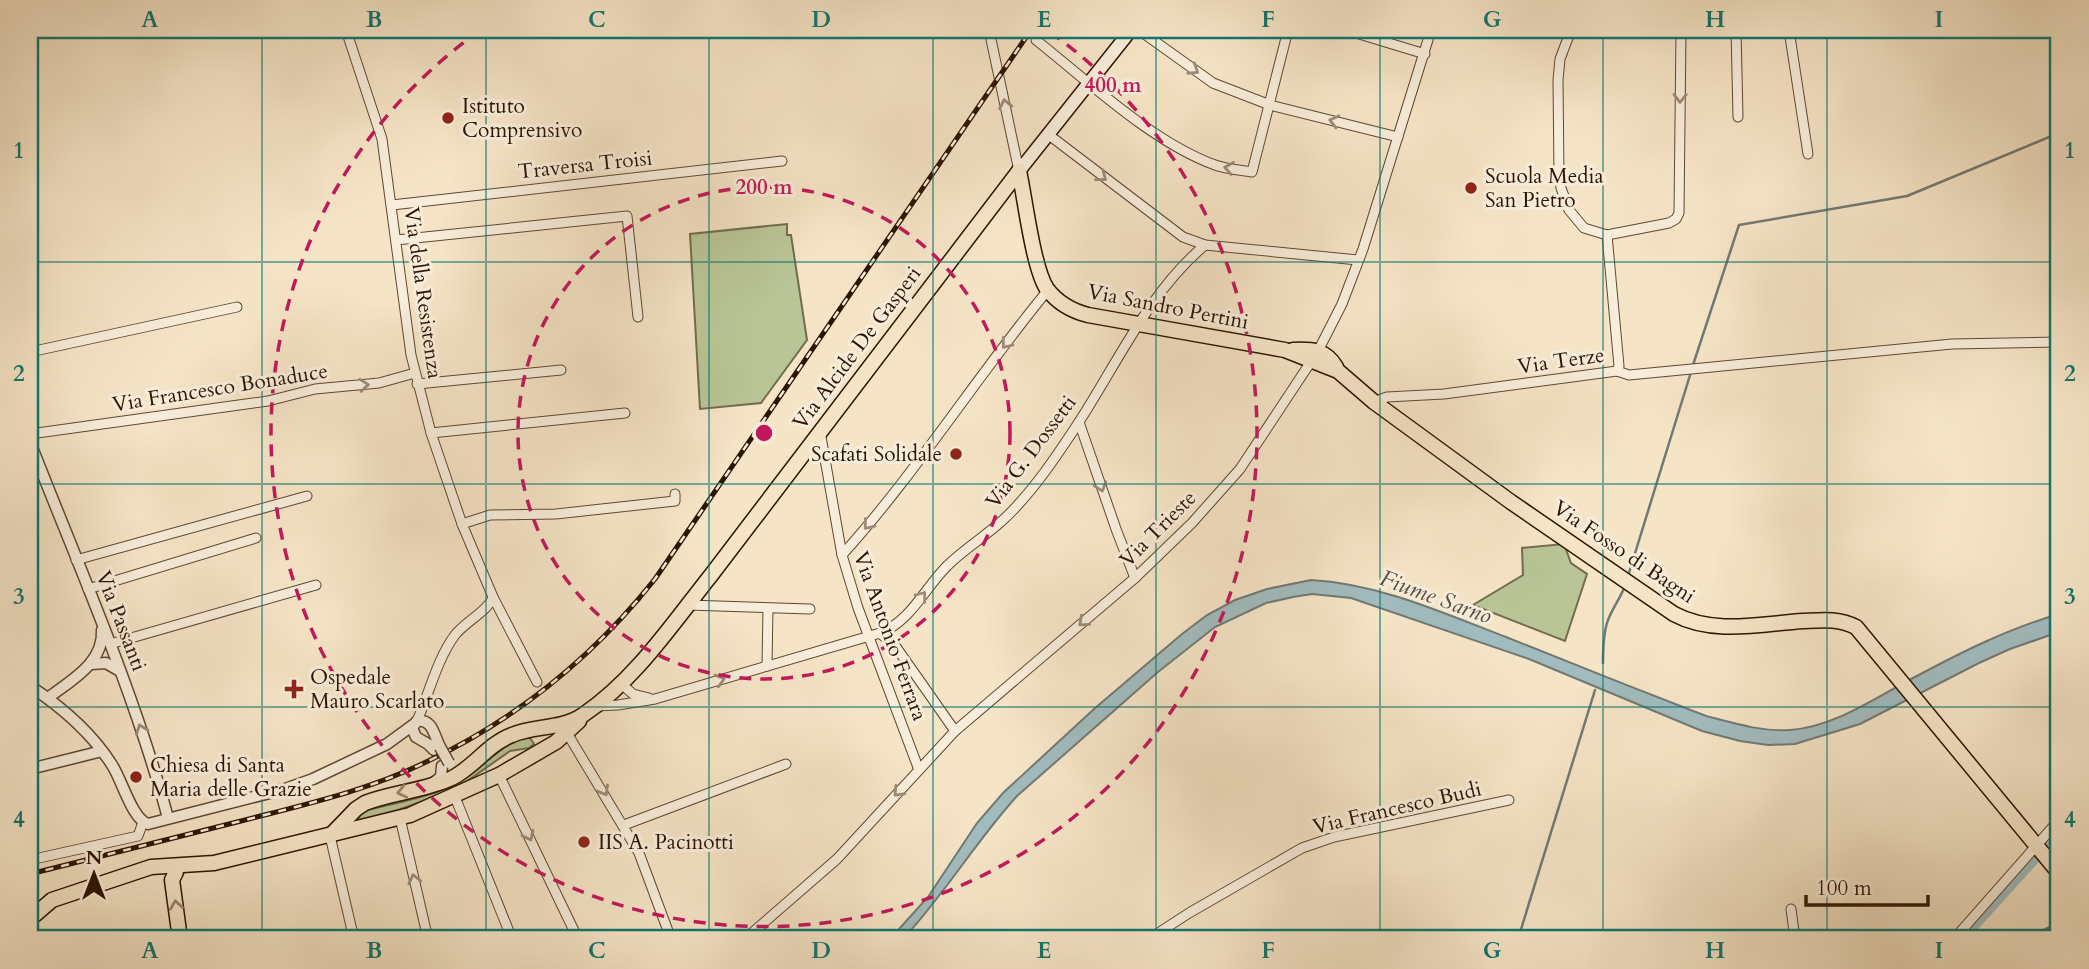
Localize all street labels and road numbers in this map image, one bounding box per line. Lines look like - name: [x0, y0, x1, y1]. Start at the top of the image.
- street label: Traversa Troisi: [516, 144, 654, 186]
- street label: Via della Resistenza: [397, 205, 449, 381]
- street label: Via Alcide De Gasperi: [786, 260, 928, 436]
- street label: Via Sandro Pertini: [1085, 277, 1251, 337]
- street label: Via Terze: [1516, 341, 1606, 381]
- street label: Via Francesco Bonaduce: [110, 357, 330, 419]
- street label: Via G. Dossetti: [979, 389, 1083, 515]
- street label: Via Trieste: [1113, 484, 1203, 574]
- street label: Via Fosso di Bagni: [1547, 494, 1701, 611]
- street label: Via Antonio Ferrara: [846, 547, 934, 725]
- street label: Via Passanti: [89, 567, 153, 675]
- street label: Via Francesco Budi: [1310, 774, 1484, 842]

